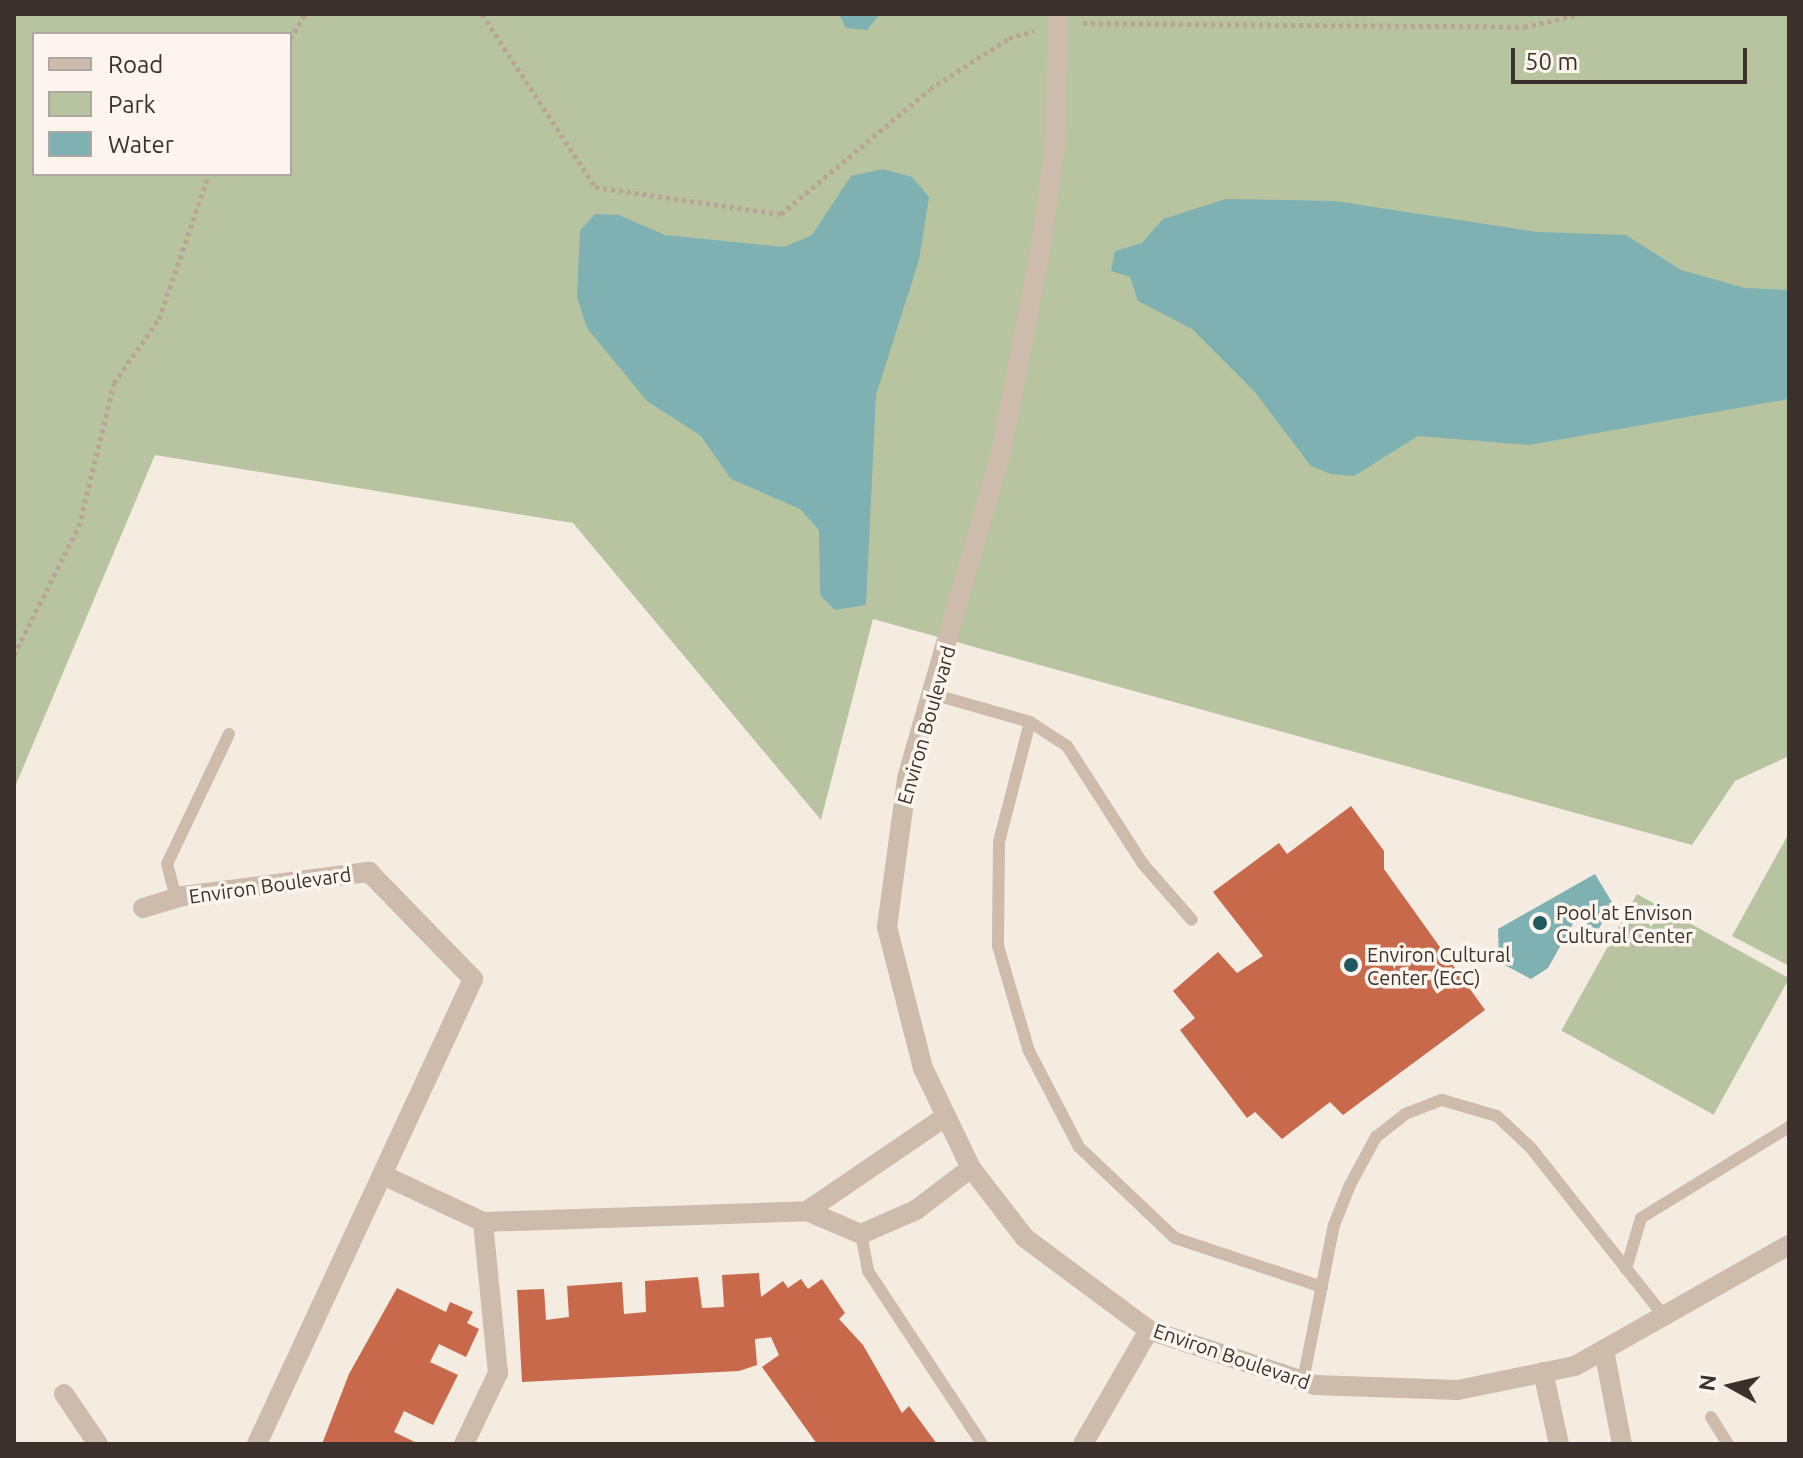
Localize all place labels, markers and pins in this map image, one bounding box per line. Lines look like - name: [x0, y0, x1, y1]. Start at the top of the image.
- place label: Pool at Envison Cultural Center: [1556, 900, 1693, 947]
- marker: Pool at Envison Cultural Center: [1531, 914, 1549, 932]
- place label: Environ Cultural Center (ECC): [1367, 942, 1511, 989]
- marker: Environ Cultural Center (ECC): [1342, 956, 1360, 974]

